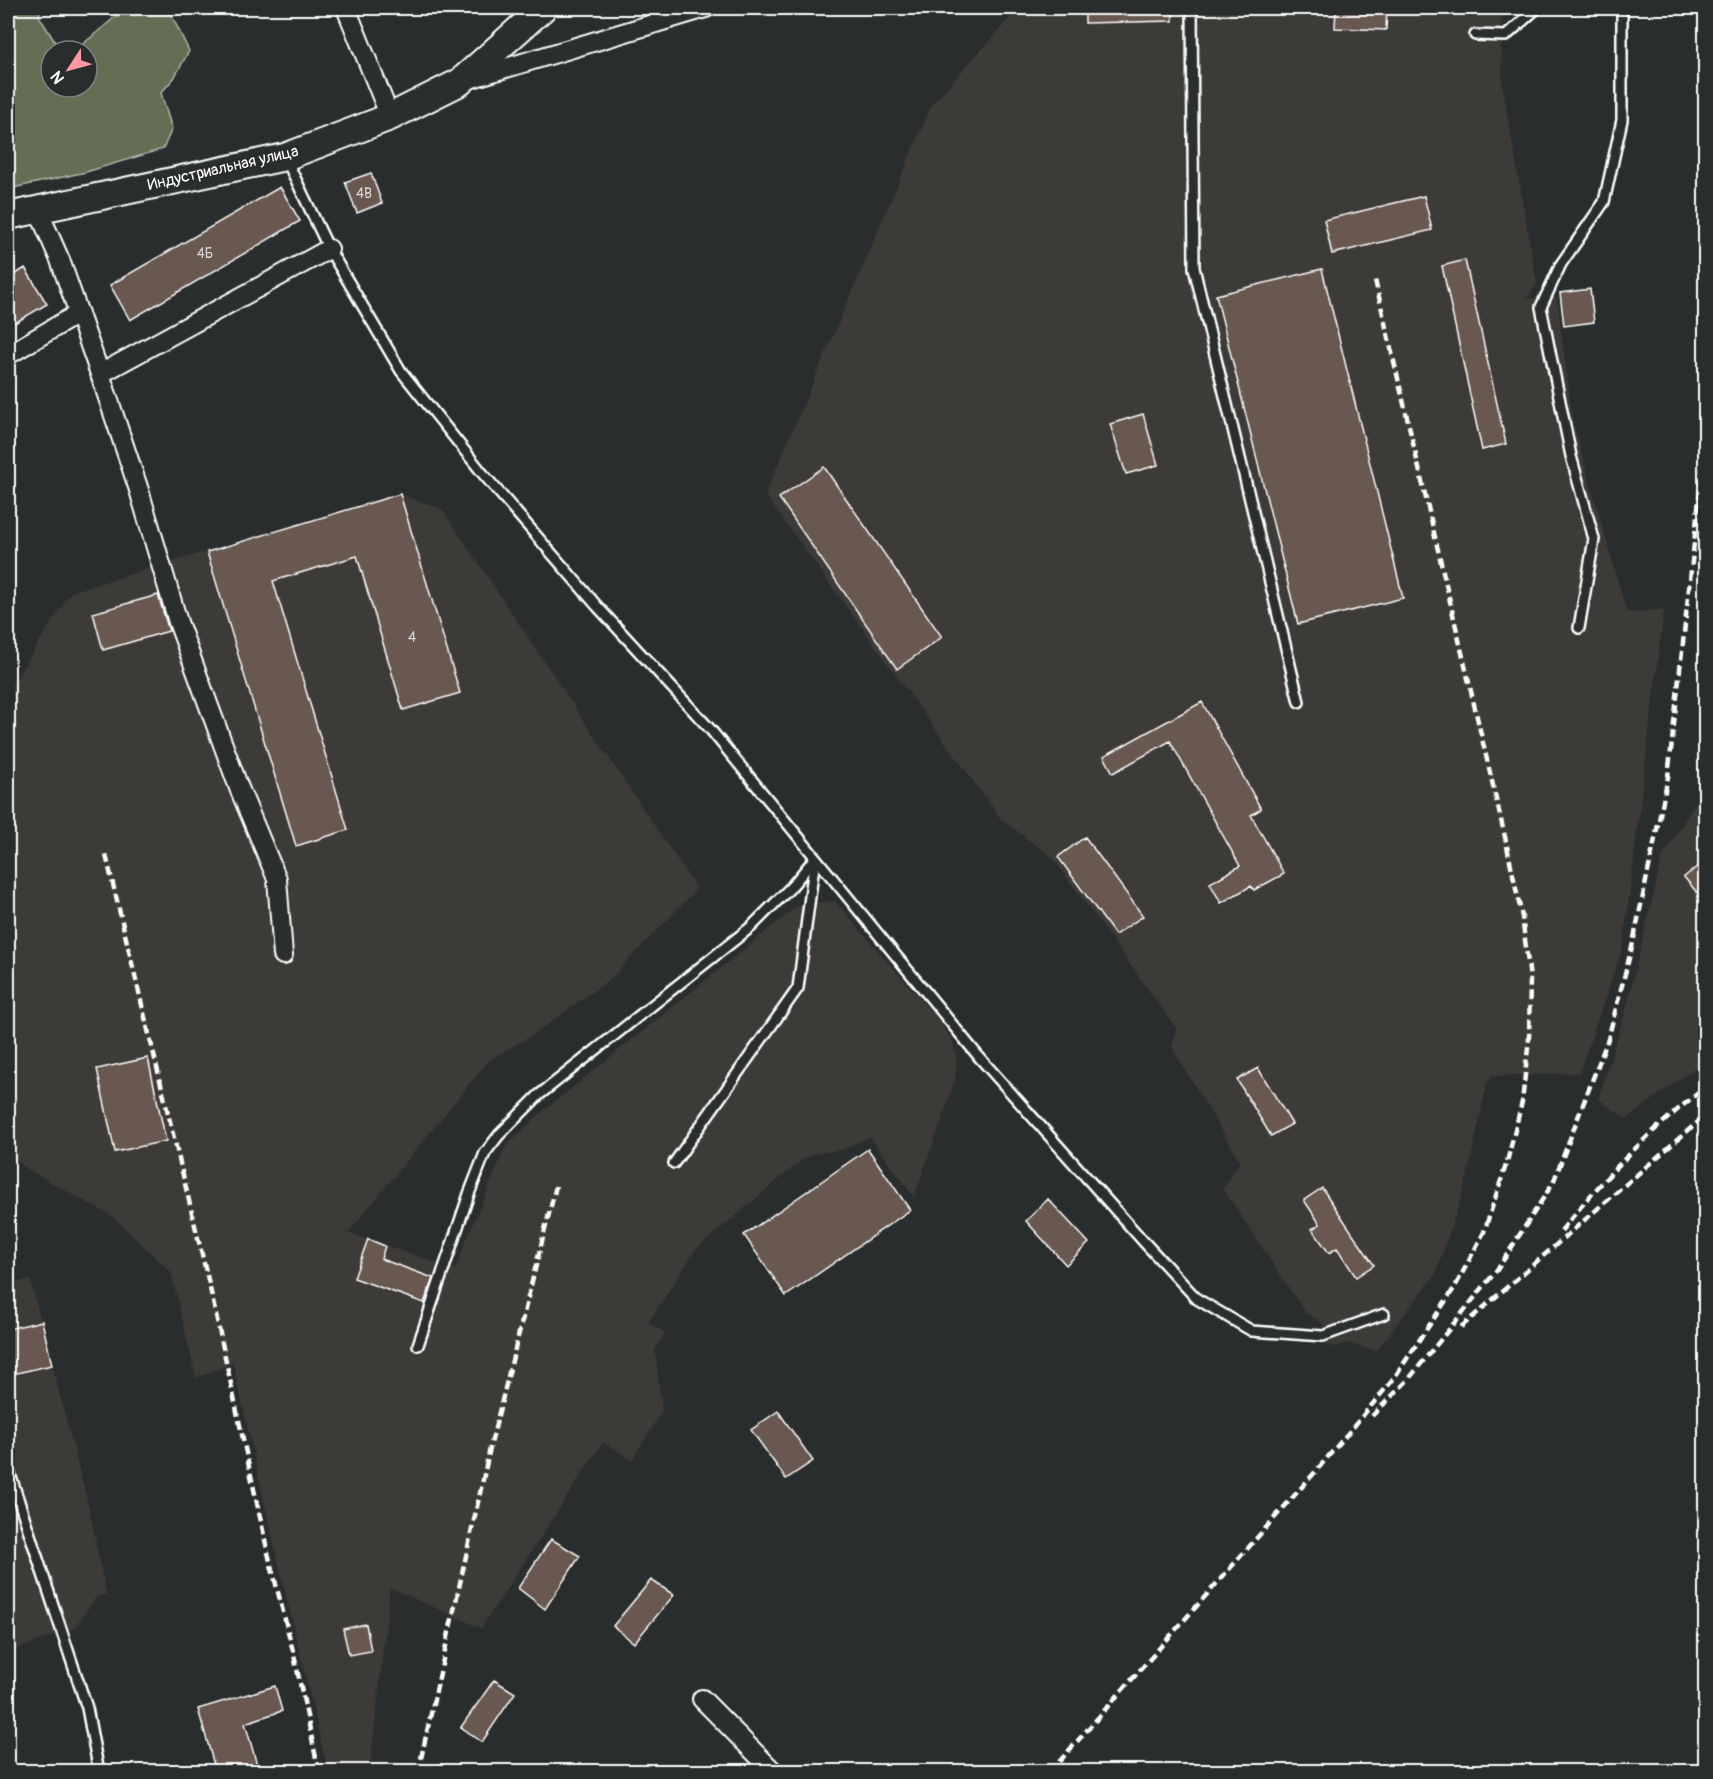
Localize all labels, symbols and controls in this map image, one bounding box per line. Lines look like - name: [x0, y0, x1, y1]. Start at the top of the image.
- north arrow: [39, 39, 99, 99]
- text: N: [46, 67, 69, 87]
- street label: Индустриальная улица: [146, 141, 300, 195]
- house number: 4В: [356, 185, 372, 202]
- house number: 4Б: [197, 245, 213, 262]
- house number: 4: [408, 629, 416, 646]

